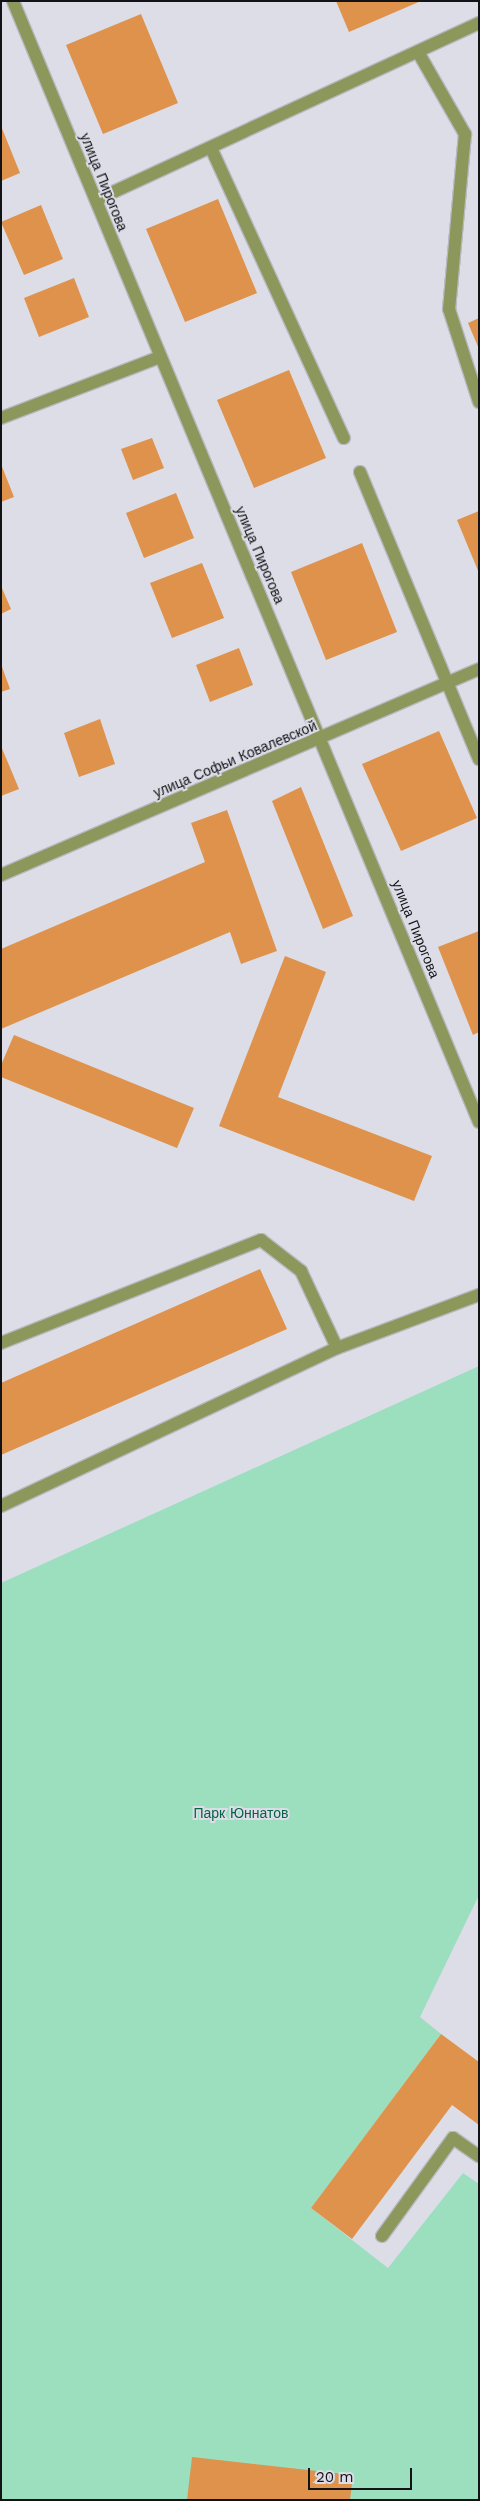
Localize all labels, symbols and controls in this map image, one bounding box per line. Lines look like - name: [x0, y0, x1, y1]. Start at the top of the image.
- street label: улица Пирогова: [77, 130, 131, 234]
- street label: улица Пирогова: [232, 504, 288, 606]
- street label: улица Софьи Ковалевской: [151, 717, 319, 801]
- street label: улица Пирогова: [389, 877, 443, 981]
- park label: Парк Юннатов: [193, 1805, 289, 1821]
- scale bar: [310, 2458, 414, 2490]
- text: 20 m: [316, 2468, 354, 2486]

